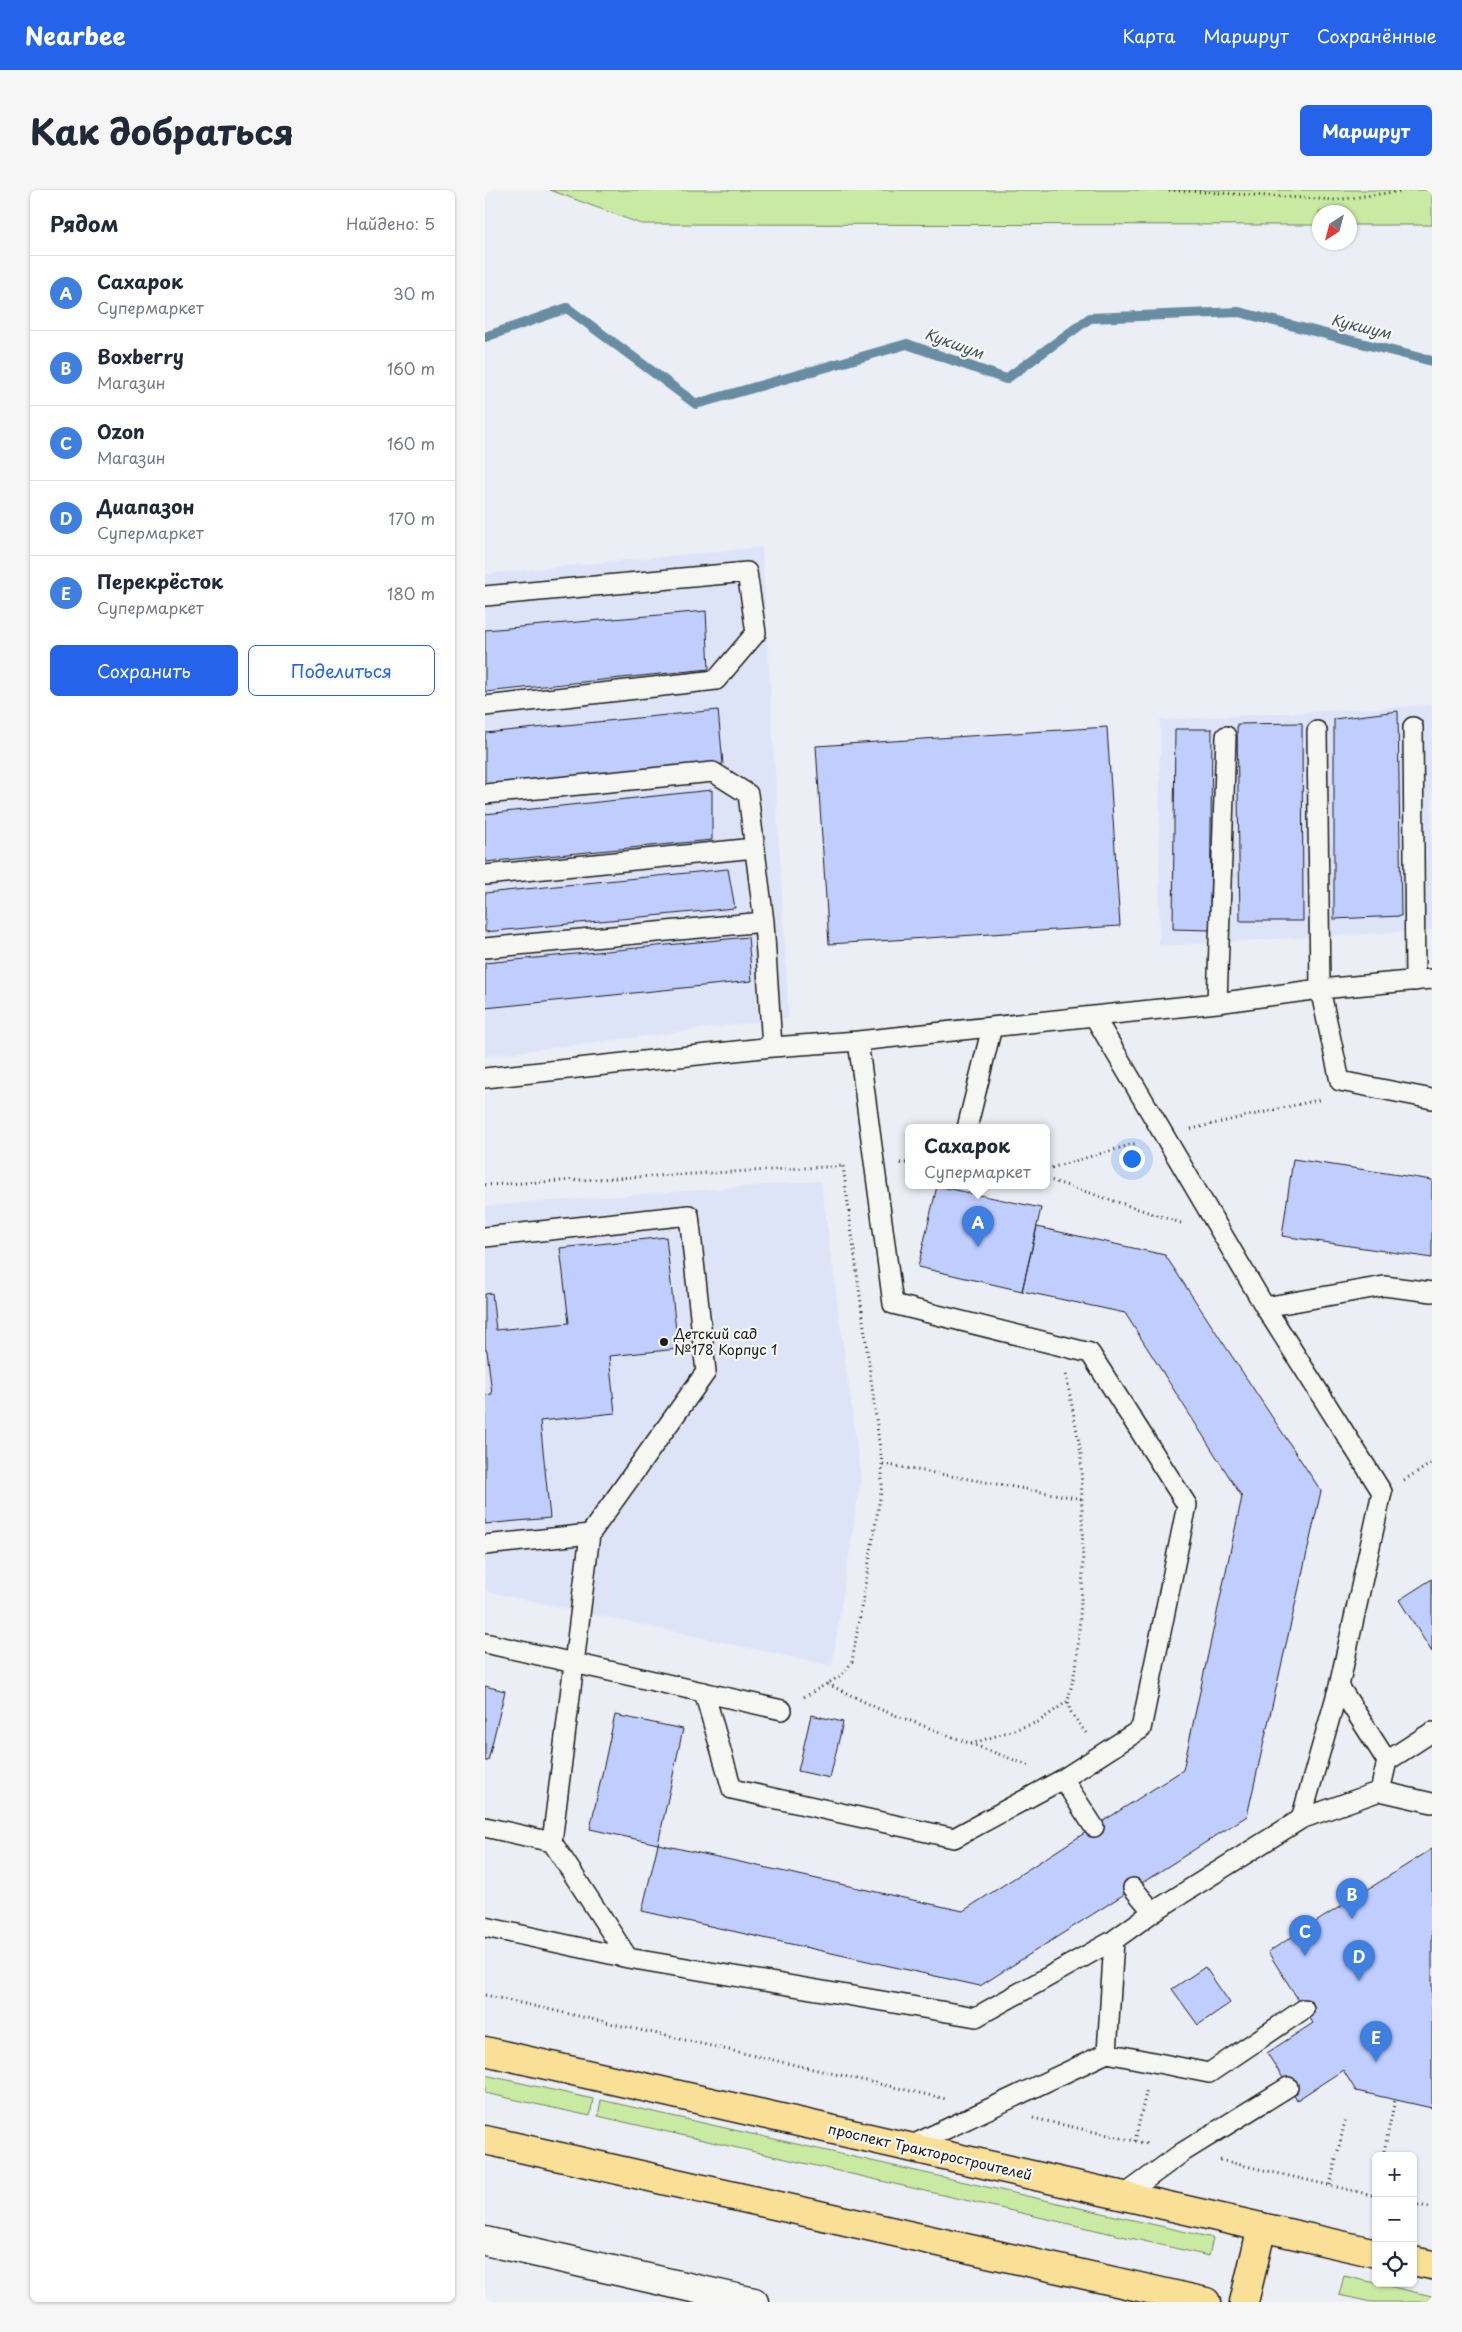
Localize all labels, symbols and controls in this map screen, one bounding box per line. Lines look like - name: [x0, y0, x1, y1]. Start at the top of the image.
- text: Nearbee: [25, 17, 126, 53]
- text: Карта: [1123, 22, 1175, 49]
- text: Маршрут: [1203, 22, 1289, 49]
- text: Сохранённые: [1317, 22, 1437, 49]
- text: Как добраться: [30, 104, 294, 157]
- button: Маршрут: [1300, 105, 1432, 156]
- north arrow: [1312, 205, 1357, 250]
- text: Рядом: [50, 207, 118, 239]
- text: Найдено: 5: [346, 211, 435, 235]
- text: Сахарок: [97, 267, 183, 295]
- text: A: [60, 281, 72, 305]
- text: 30 m: [393, 281, 435, 305]
- text: Супермаркет: [97, 295, 204, 319]
- water label: Кукшум: [1329, 307, 1395, 344]
- water label: Кукшум: [922, 321, 988, 364]
- text: Boxberry: [97, 342, 184, 370]
- text: B: [61, 356, 71, 380]
- text: 160 m: [387, 356, 435, 380]
- text: Магазин: [97, 370, 166, 394]
- text: Ozon: [97, 417, 145, 445]
- text: C: [60, 431, 72, 455]
- text: 160 m: [387, 431, 435, 455]
- text: Магазин: [97, 445, 166, 469]
- text: Диапазон: [97, 492, 194, 520]
- text: D: [60, 506, 72, 530]
- text: 170 m: [389, 506, 435, 530]
- text: Супермаркет: [97, 520, 204, 544]
- text: Перекрёсток: [97, 567, 223, 595]
- text: E: [61, 581, 71, 605]
- text: 180 m: [387, 581, 435, 605]
- text: Супермаркет: [97, 595, 204, 619]
- button: Сохранить: [50, 645, 238, 696]
- button: Поделиться: [248, 645, 435, 696]
- popup: [905, 1124, 1050, 1189]
- text: Сахарок: [924, 1131, 1010, 1159]
- your location: [1119, 1146, 1145, 1172]
- text: Супермаркет: [924, 1159, 1031, 1183]
- pin: A: [962, 1206, 994, 1247]
- place label: Детский сад №178 Корпус 1: [673, 1323, 777, 1360]
- marker: Детский сад №178 Корпус 1: [658, 1336, 670, 1348]
- pin: B: [1336, 1878, 1368, 1919]
- pin: C: [1289, 1915, 1321, 1956]
- pin: D: [1343, 1940, 1375, 1981]
- pin: E: [1360, 2021, 1392, 2062]
- street label: проспект Тракторостроителей: [826, 2118, 1034, 2185]
- map controls: [1372, 2152, 1417, 2287]
- button: +: [1372, 2152, 1417, 2197]
- button: −: [1372, 2197, 1417, 2242]
- button: locate: [1372, 2242, 1417, 2287]

